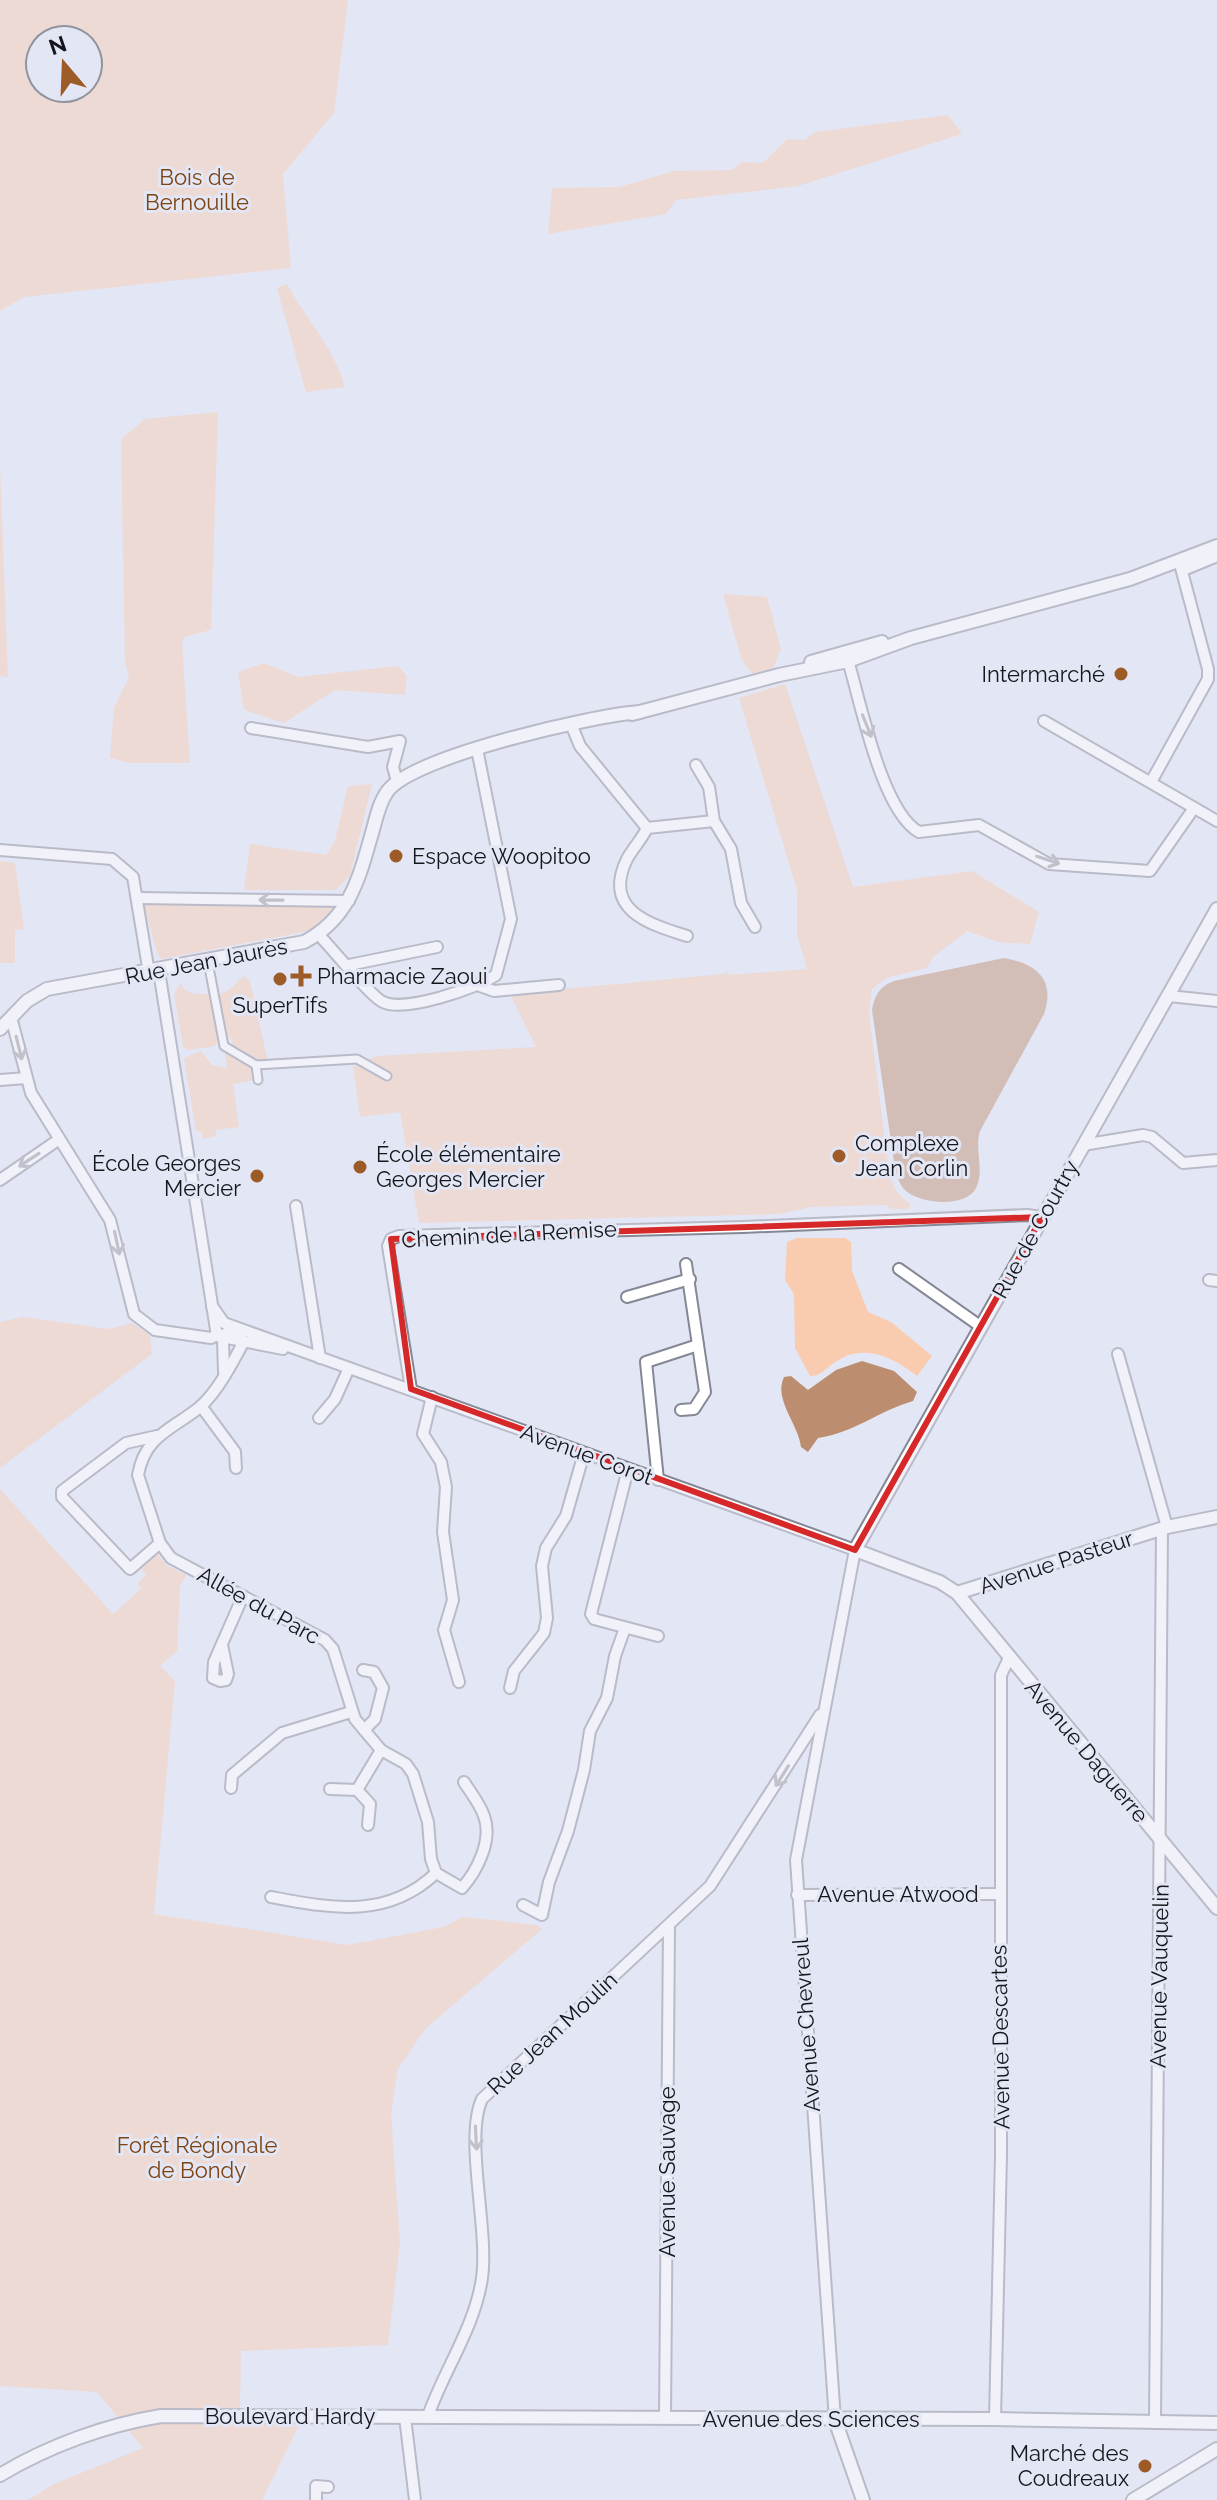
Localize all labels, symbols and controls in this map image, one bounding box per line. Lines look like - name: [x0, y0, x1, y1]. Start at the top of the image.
- north arrow: [24, 24, 104, 104]
- text: N: [45, 30, 70, 60]
- park label: Bois de Bernouille: [145, 164, 249, 215]
- place label: Intermarché: [982, 661, 1105, 687]
- marker: Intermarché: [1112, 665, 1130, 683]
- one-way arrow: [861, 713, 875, 738]
- place label: Espace Woopitoo: [412, 843, 591, 869]
- marker: Espace Woopitoo: [387, 847, 405, 865]
- one-way arrow: [1035, 854, 1060, 869]
- one-way arrow: [258, 892, 285, 908]
- street label: Rue Jean Jaurès: [123, 933, 289, 989]
- place label: Pharmacie Zaoui: [317, 963, 488, 989]
- marker: Pharmacie Zaoui: [292, 967, 310, 985]
- marker: SuperTifs: [271, 970, 289, 988]
- place label: SuperTifs: [232, 992, 328, 1018]
- one-way arrow: [12, 1034, 27, 1060]
- place label: Complexe Jean Corlin: [855, 1130, 968, 1181]
- place label: École élémentaire Georges Mercier: [376, 1141, 561, 1192]
- marker: Complexe Jean Corlin: [830, 1147, 848, 1165]
- place label: École Georges Mercier: [92, 1150, 241, 1201]
- one-way arrow: [18, 1151, 40, 1168]
- street label: Rue de Courtry: [986, 1155, 1084, 1303]
- marker: École élémentaire Georges Mercier: [351, 1158, 369, 1176]
- marker: École Georges Mercier: [248, 1167, 266, 1185]
- street label: Chemin de la Remise: [401, 1215, 617, 1253]
- one-way arrow: [110, 1230, 125, 1256]
- street label: Avenue Corot: [517, 1418, 657, 1490]
- street label: Avenue Pasteur: [976, 1525, 1136, 1599]
- street label: Allée du Parc: [193, 1561, 325, 1649]
- street label: Avenue Daguerre: [1020, 1674, 1154, 1828]
- one-way arrow: [774, 1764, 790, 1787]
- street label: Avenue Atwood: [817, 1881, 979, 1907]
- street label: Avenue Vauquelin: [1144, 1884, 1174, 2068]
- street label: Avenue Chevreul: [787, 1937, 825, 2113]
- street label: Avenue Descartes: [985, 1944, 1015, 2130]
- street label: Rue Jean Moulin: [482, 1966, 622, 2100]
- street label: Avenue Sauvage: [654, 2086, 680, 2258]
- one-way arrow: [469, 2124, 484, 2151]
- park label: Forêt Régionale de Bondy: [117, 2132, 277, 2183]
- street label: Boulevard Hardy: [205, 2403, 375, 2429]
- street label: Avenue des Sciences: [702, 2406, 920, 2432]
- place label: Marché des Coudreaux: [1010, 2440, 1129, 2491]
- marker: Marché des Coudreaux: [1136, 2457, 1154, 2475]

